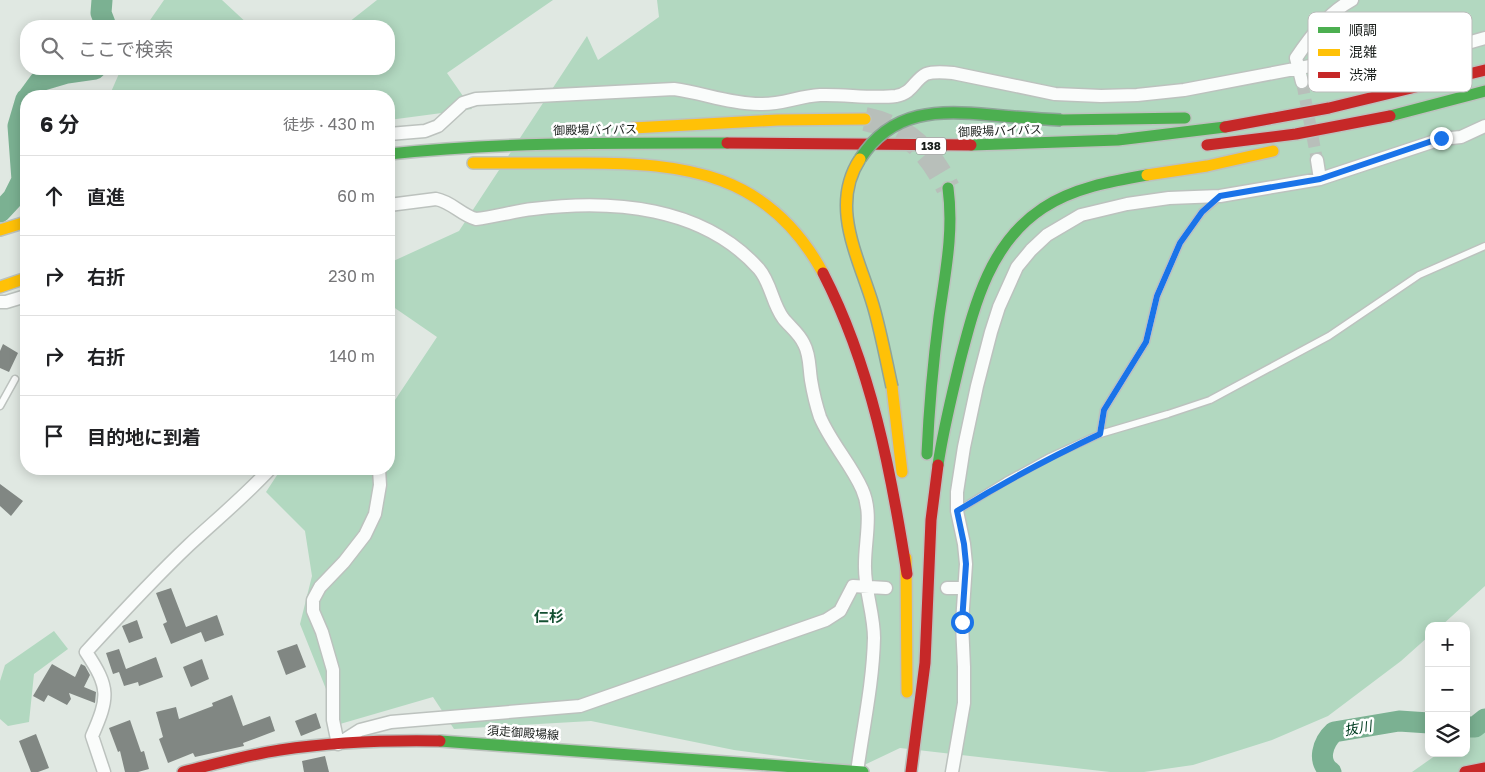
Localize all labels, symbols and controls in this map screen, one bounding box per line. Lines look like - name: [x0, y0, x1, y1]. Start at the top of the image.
- legend: [1308, 12, 1472, 92]
- search box: [20, 20, 395, 75]
- text: 順調: [1349, 21, 1377, 38]
- icon: search: [38, 34, 66, 62]
- text: ここで検索: [78, 37, 173, 60]
- text: 混雑: [1349, 43, 1377, 60]
- text: 渋滞: [1349, 66, 1377, 83]
- text: 6 分: [40, 111, 80, 137]
- text: 徒歩 · 430 m: [283, 114, 375, 134]
- street label: 御殿場バイパス: [553, 121, 637, 138]
- street label: 御殿場バイパス: [958, 122, 1042, 139]
- route end: [1430, 127, 1453, 150]
- road number: 138: [916, 138, 946, 154]
- icon: ahead: [40, 182, 68, 210]
- text: 直進: [87, 185, 125, 208]
- text: 60 m: [337, 186, 375, 206]
- icon: right: [40, 262, 68, 290]
- text: 右折: [87, 265, 125, 288]
- text: 230 m: [328, 266, 375, 286]
- icon: right: [40, 342, 68, 370]
- text: 右折: [87, 345, 125, 368]
- text: 140 m: [329, 346, 375, 366]
- icon: arrive: [40, 422, 68, 450]
- text: 目的地に到着: [87, 425, 201, 448]
- district label: 仁杉: [534, 607, 564, 625]
- route start: [951, 611, 974, 634]
- map controls: [1425, 622, 1470, 757]
- button: +: [1425, 622, 1470, 667]
- button: −: [1425, 667, 1470, 712]
- button: layers: [1425, 712, 1470, 757]
- water label: 抜川: [1343, 716, 1375, 738]
- street label: 須走御殿場線: [487, 723, 559, 742]

